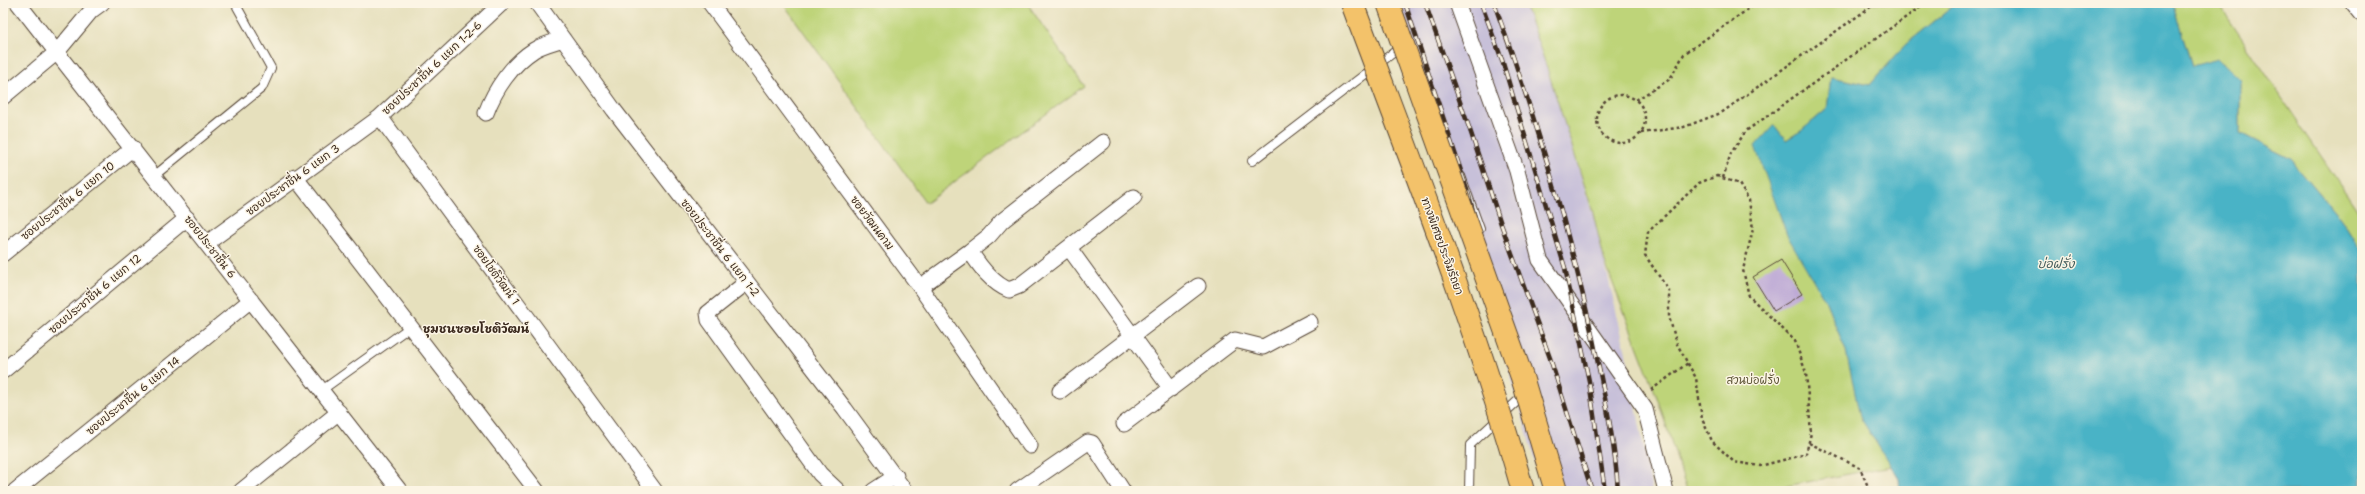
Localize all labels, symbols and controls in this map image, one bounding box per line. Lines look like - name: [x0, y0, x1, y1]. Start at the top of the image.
- street label: ซอยประชาชื่น 6 แยก 1-2-6: [376, 15, 485, 118]
- street label: ซอยประชาชื่น 6 แยก 3: [241, 138, 343, 219]
- street label: ซอยประชาชื่น 6 แยก 10: [15, 155, 118, 244]
- street label: ซอยวัฒนคาม: [847, 193, 897, 253]
- street label: ซอยประชาชื่น 6 แยก 1-2: [677, 194, 766, 300]
- street label: ทางพิเศษประจิมรัถยา: [1417, 195, 1467, 297]
- street label: ซอยประชาชื่น 6: [181, 210, 242, 282]
- street label: ซอยโชติวัฒน์ 1: [469, 241, 524, 308]
- street label: ซอยประชาชื่น 6 แยก 12: [43, 248, 144, 337]
- water label: บ่อฝรั่ง: [2038, 254, 2076, 272]
- district label: ชุมชนซอยโชติวัฒน์: [423, 321, 530, 338]
- street label: ซอยประชาชื่น 6 แยก 14: [80, 350, 183, 439]
- park label: สวนบ่อฝรั่ง: [1726, 369, 1780, 388]

